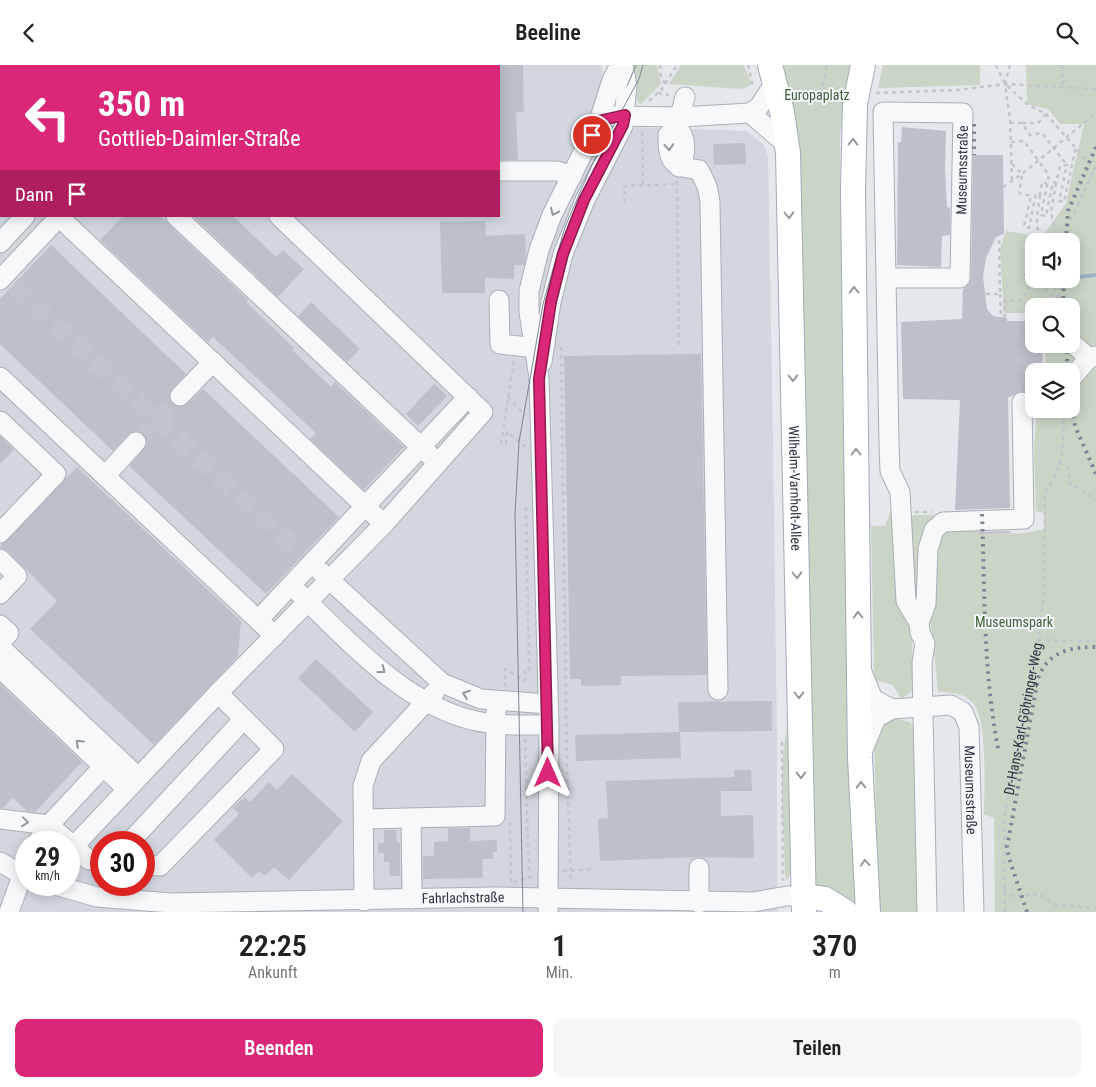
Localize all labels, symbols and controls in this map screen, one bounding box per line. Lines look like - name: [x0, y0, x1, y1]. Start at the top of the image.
- icon: back: [15, 19, 43, 47]
- icon: search: [1053, 19, 1081, 47]
- text: Beeline: [515, 20, 581, 45]
- text: 350 m: [98, 84, 185, 125]
- icon: left: [15, 85, 80, 150]
- park label: Europaplatz: [784, 87, 850, 103]
- pin: [571, 114, 613, 156]
- icon: arrive: [578, 121, 606, 149]
- street label: Museumsstraße: [953, 125, 971, 215]
- text: Gottlieb-Daimler-Straße: [98, 126, 301, 151]
- one-way arrow: [848, 138, 858, 146]
- one-way arrow: [663, 143, 674, 151]
- icon: arrive: [63, 180, 91, 208]
- text: Dann: [15, 183, 53, 206]
- one-way arrow: [550, 207, 560, 216]
- one-way arrow: [784, 212, 794, 219]
- map controls: [1025, 233, 1080, 418]
- button: sound: [1025, 233, 1080, 288]
- one-way arrow: [849, 286, 859, 294]
- button: search: [1025, 298, 1080, 353]
- button: layers: [1025, 363, 1080, 418]
- one-way arrow: [788, 374, 798, 382]
- street label: Wilhelm-Varnholt-Allee: [786, 425, 804, 551]
- one-way arrow: [851, 448, 861, 456]
- one-way arrow: [791, 571, 802, 579]
- one-way arrow: [853, 611, 863, 618]
- park label: Museumspark: [975, 614, 1054, 630]
- street label: Dr-Hans-Karl-Göhringer-Weg: [1001, 641, 1045, 796]
- one-way arrow: [377, 664, 386, 673]
- one-way arrow: [462, 690, 470, 700]
- one-way arrow: [794, 691, 804, 699]
- one-way arrow: [76, 740, 85, 749]
- street label: Museumsstraße: [961, 745, 980, 835]
- position arrow: [521, 746, 573, 798]
- one-way arrow: [795, 771, 806, 779]
- one-way arrow: [856, 781, 866, 789]
- one-way arrow: [21, 816, 29, 827]
- speed limit sign: 30: [90, 831, 155, 896]
- text: 29: [35, 843, 60, 872]
- one-way arrow: [859, 859, 870, 867]
- text: km/h: [35, 869, 60, 883]
- street label: Fahrlachstraße: [422, 889, 505, 906]
- text: 22:25: [239, 928, 307, 963]
- text: 1: [552, 928, 567, 963]
- text: 370: [812, 928, 857, 963]
- text: Ankunft: [248, 963, 298, 982]
- text: Min.: [546, 963, 573, 982]
- text: m: [829, 963, 841, 982]
- button: Beenden: [15, 1019, 543, 1077]
- button: Teilen: [553, 1019, 1081, 1077]

